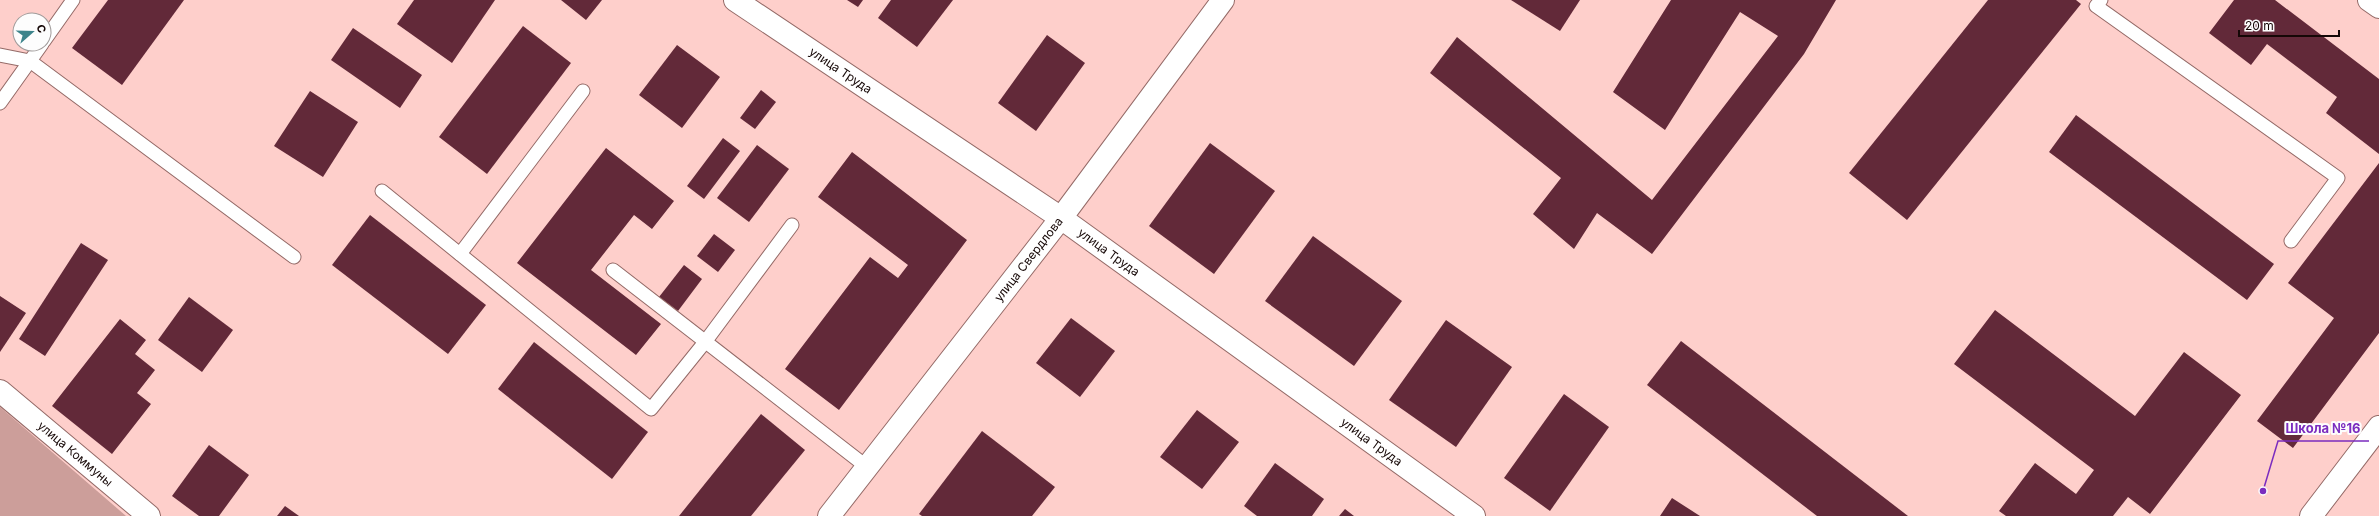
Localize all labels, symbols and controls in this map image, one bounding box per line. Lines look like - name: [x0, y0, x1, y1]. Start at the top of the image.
- north arrow: [12, 12, 52, 52]
- scale bar: [2239, 12, 2339, 38]
- text: 20 m: [2245, 18, 2274, 33]
- text: С: [33, 22, 49, 35]
- street label: улица Труда: [807, 44, 875, 96]
- street label: улица Свердлова: [991, 214, 1066, 304]
- street label: улица Труда: [1075, 225, 1143, 279]
- street label: улица Труда: [1338, 414, 1405, 469]
- callout: Школа №16: [2278, 416, 2369, 441]
- street label: улица Коммуны: [35, 418, 116, 489]
- text: Школа №16: [2286, 420, 2360, 436]

